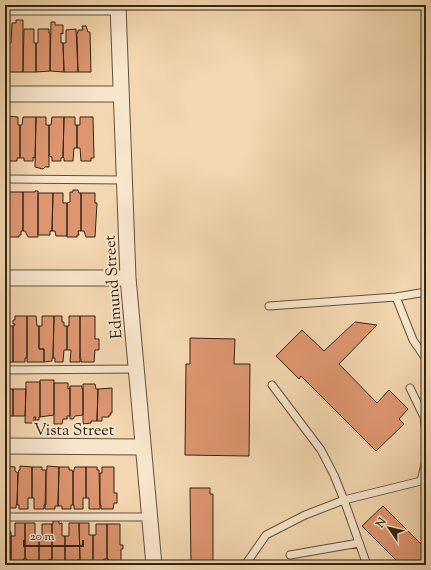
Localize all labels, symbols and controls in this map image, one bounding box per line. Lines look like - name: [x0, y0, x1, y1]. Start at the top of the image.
- street label: Edmund Street: [99, 234, 130, 340]
- street label: Vista Street: [34, 420, 115, 443]
- north arrow: [369, 508, 409, 548]
- text: N: [372, 515, 391, 532]
- scale bar: [24, 522, 83, 548]
- text: 20 m: [30, 528, 55, 546]

